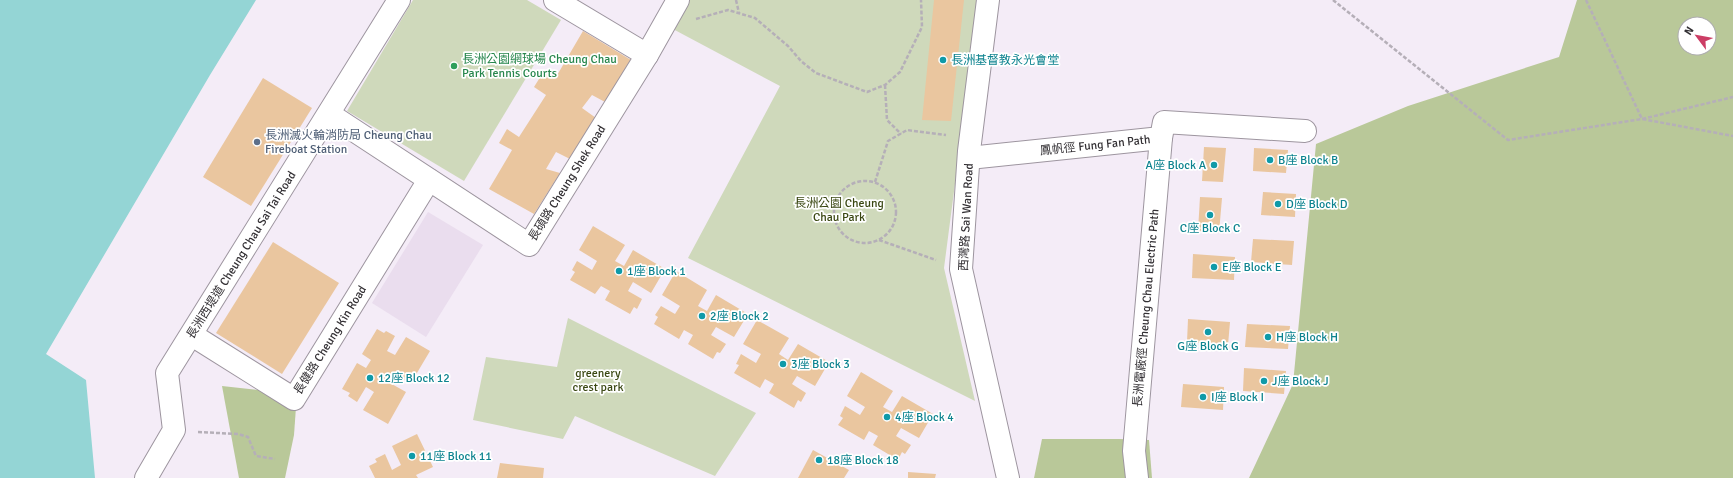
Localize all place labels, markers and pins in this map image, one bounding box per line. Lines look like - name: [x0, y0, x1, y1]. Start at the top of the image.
- place label: 長洲公園網球場 Cheung Chau Park Tennis Courts: [462, 52, 617, 81]
- place label: 長洲基督教永光會堂: [951, 53, 1059, 68]
- marker: 長洲基督教永光會堂: [938, 55, 948, 65]
- marker: 長洲公園網球場 Cheung Chau Park Tennis Courts: [449, 61, 459, 71]
- place label: 長洲滅火輪消防局 Cheung Chau Fireboat Station: [265, 128, 432, 157]
- marker: 長洲滅火輪消防局 Cheung Chau Fireboat Station: [252, 137, 262, 147]
- place label: B座 Block B: [1278, 153, 1338, 168]
- marker: B座 Block B: [1265, 155, 1275, 165]
- place label: A座 Block A: [1145, 158, 1207, 173]
- marker: A座 Block A: [1209, 160, 1219, 170]
- place label: D座 Block D: [1286, 197, 1348, 212]
- marker: D座 Block D: [1273, 199, 1283, 209]
- marker: C座 Block C: [1205, 210, 1215, 220]
- place label: C座 Block C: [1180, 221, 1240, 236]
- place label: E座 Block E: [1222, 260, 1282, 275]
- marker: E座 Block E: [1209, 262, 1219, 272]
- place label: 1座 Block 1: [627, 264, 686, 279]
- marker: 1座 Block 1: [614, 266, 624, 276]
- place label: 2座 Block 2: [710, 309, 769, 324]
- marker: 2座 Block 2: [697, 311, 707, 321]
- marker: G座 Block G: [1203, 327, 1213, 337]
- place label: H座 Block H: [1276, 330, 1338, 345]
- marker: H座 Block H: [1263, 332, 1273, 342]
- place label: G座 Block G: [1177, 339, 1239, 354]
- place label: 3座 Block 3: [791, 357, 850, 372]
- marker: 3座 Block 3: [778, 359, 788, 369]
- place label: 12座 Block 12: [378, 371, 450, 386]
- marker: 12座 Block 12: [365, 373, 375, 383]
- place label: J座 Block J: [1272, 374, 1329, 389]
- marker: J座 Block J: [1259, 376, 1269, 386]
- place label: I座 Block I: [1211, 390, 1264, 405]
- marker: I座 Block I: [1198, 392, 1208, 402]
- place label: 4座 Block 4: [895, 410, 954, 425]
- marker: 4座 Block 4: [882, 412, 892, 422]
- place label: 11座 Block 11: [420, 449, 492, 464]
- marker: 11座 Block 11: [407, 451, 417, 461]
- place label: 18座 Block 18: [827, 453, 899, 468]
- marker: 18座 Block 18: [814, 455, 824, 465]

